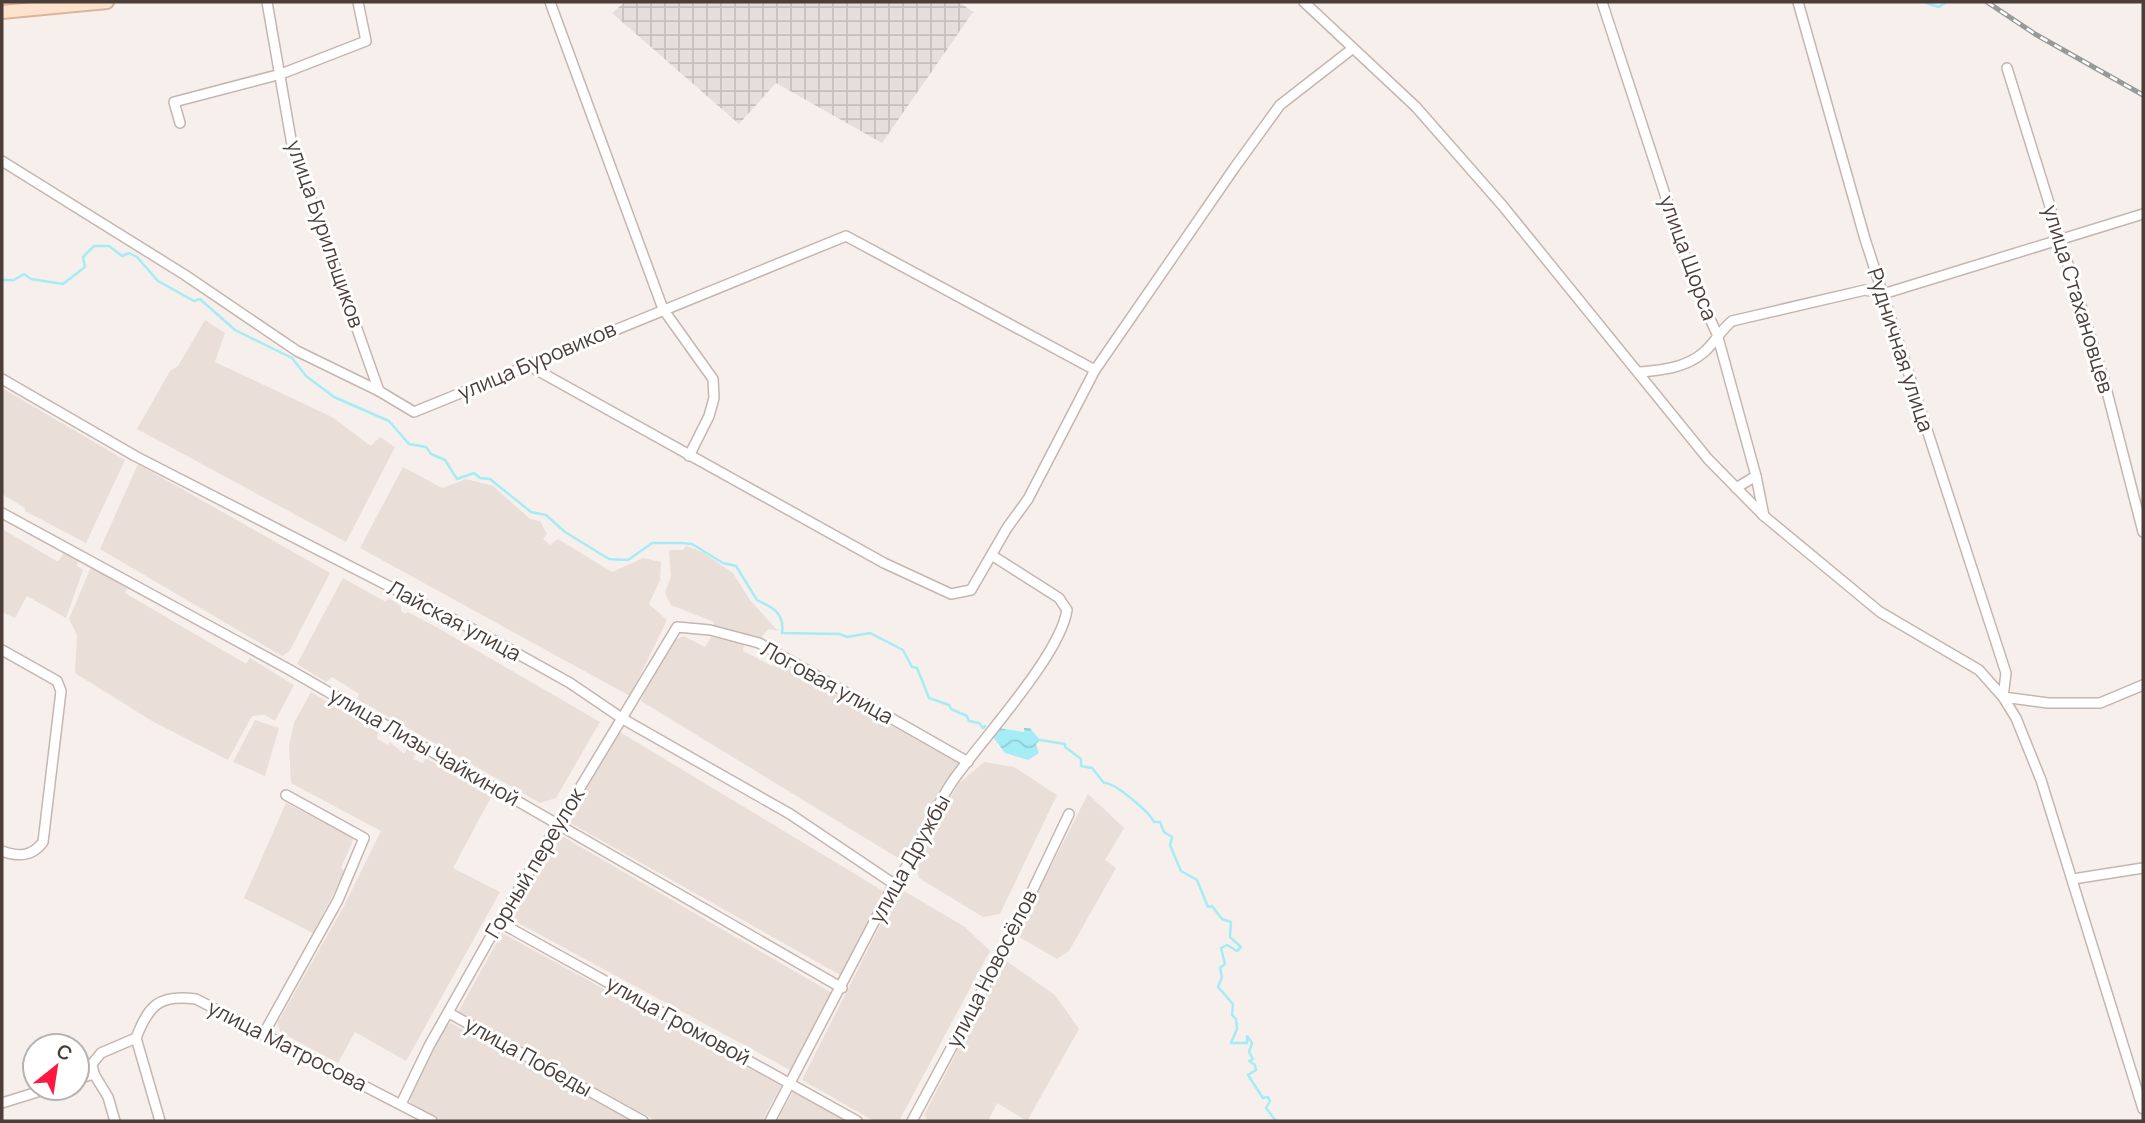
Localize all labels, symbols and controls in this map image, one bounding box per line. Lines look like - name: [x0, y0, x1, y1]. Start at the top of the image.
- street label: улица Бурильщиков: [281, 136, 371, 331]
- street label: улица Щорса: [1653, 191, 1724, 324]
- street label: улица Стахановцев: [2037, 201, 2121, 396]
- street label: Рудничная улица: [1861, 264, 1941, 435]
- street label: улица Буровиков: [453, 314, 620, 406]
- street label: Лайская улица: [383, 573, 526, 667]
- street label: Логовая улица: [756, 634, 899, 730]
- street label: улица Лизы Чайкиной: [324, 680, 525, 812]
- street label: Горный переулок: [478, 781, 591, 943]
- street label: улица Дружбы: [862, 789, 956, 928]
- street label: улица Новосёлов: [939, 885, 1043, 1052]
- street label: улица Громовой: [601, 969, 756, 1071]
- street label: улица Матросова: [203, 993, 372, 1097]
- street label: улица Победы: [460, 1010, 597, 1103]
- north arrow: [21, 1032, 91, 1102]
- text: С: [52, 1038, 77, 1067]

